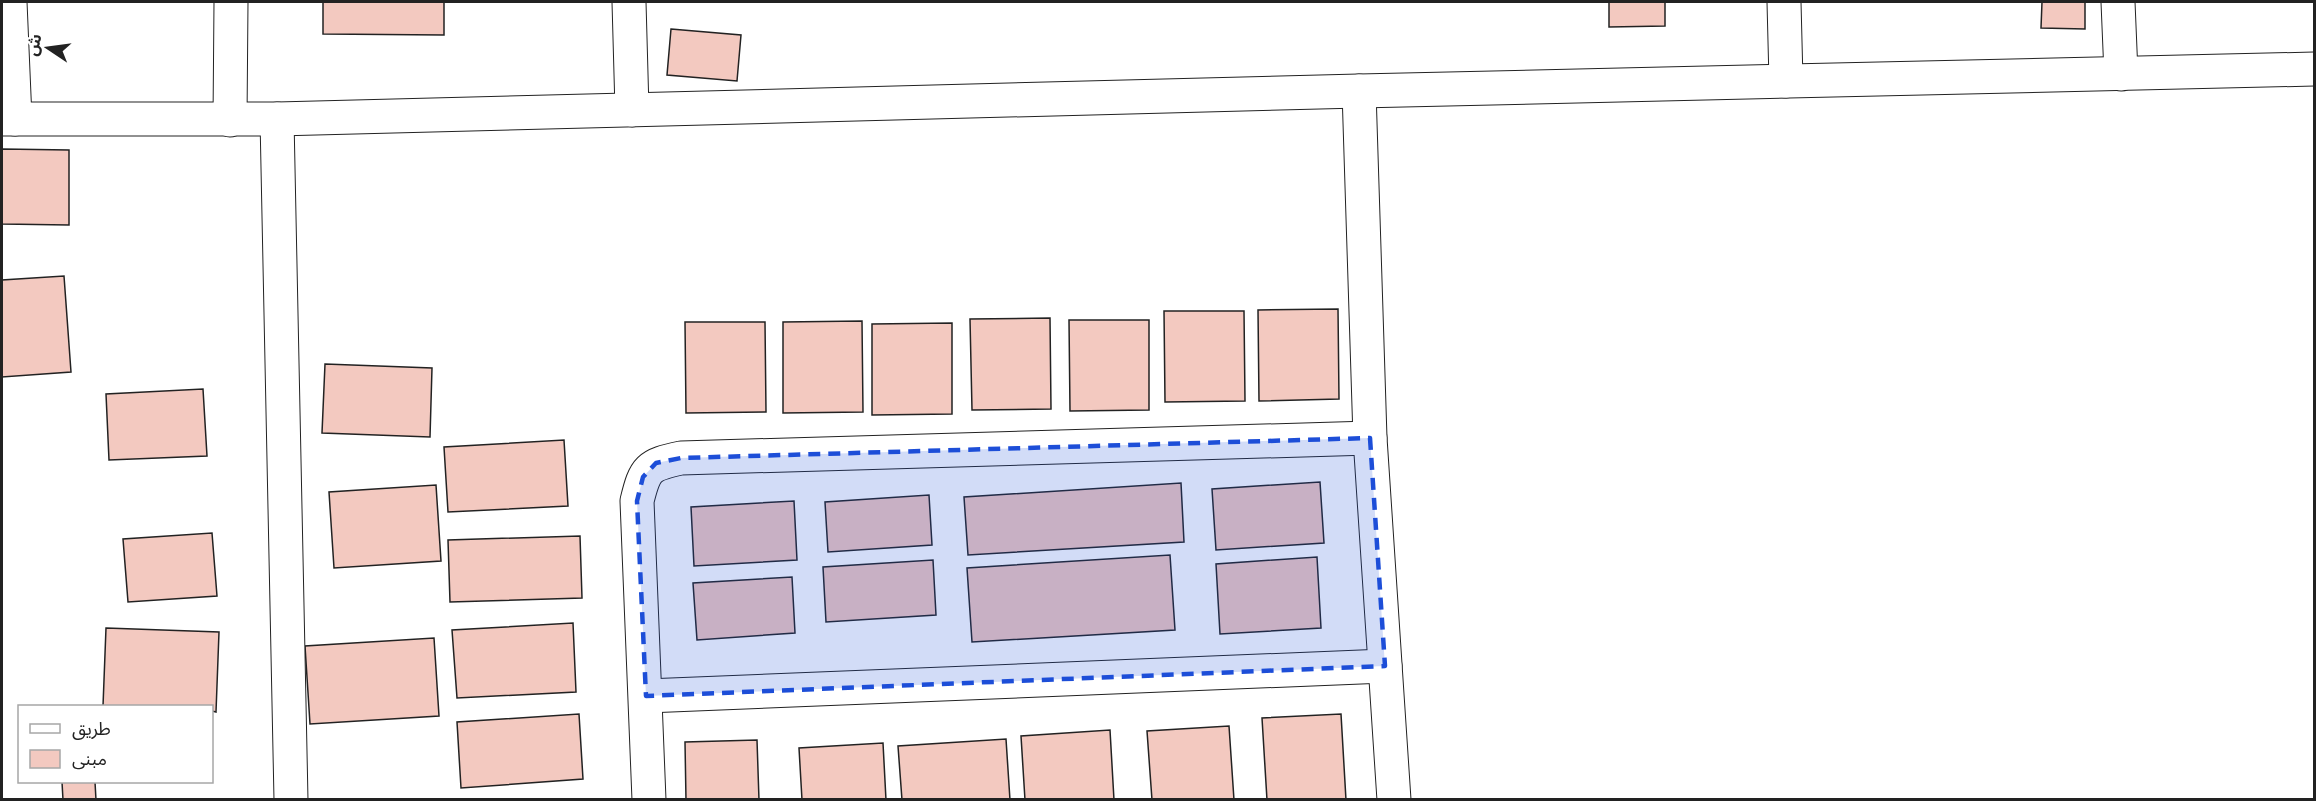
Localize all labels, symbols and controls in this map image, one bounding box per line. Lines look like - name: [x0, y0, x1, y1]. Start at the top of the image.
- north arrow: [18, 18, 78, 78]
- text: ش: [22, 32, 46, 58]
- legend: [18, 705, 213, 783]
- text: طريق: [72, 718, 111, 740]
- text: مبنى: [72, 748, 107, 770]

